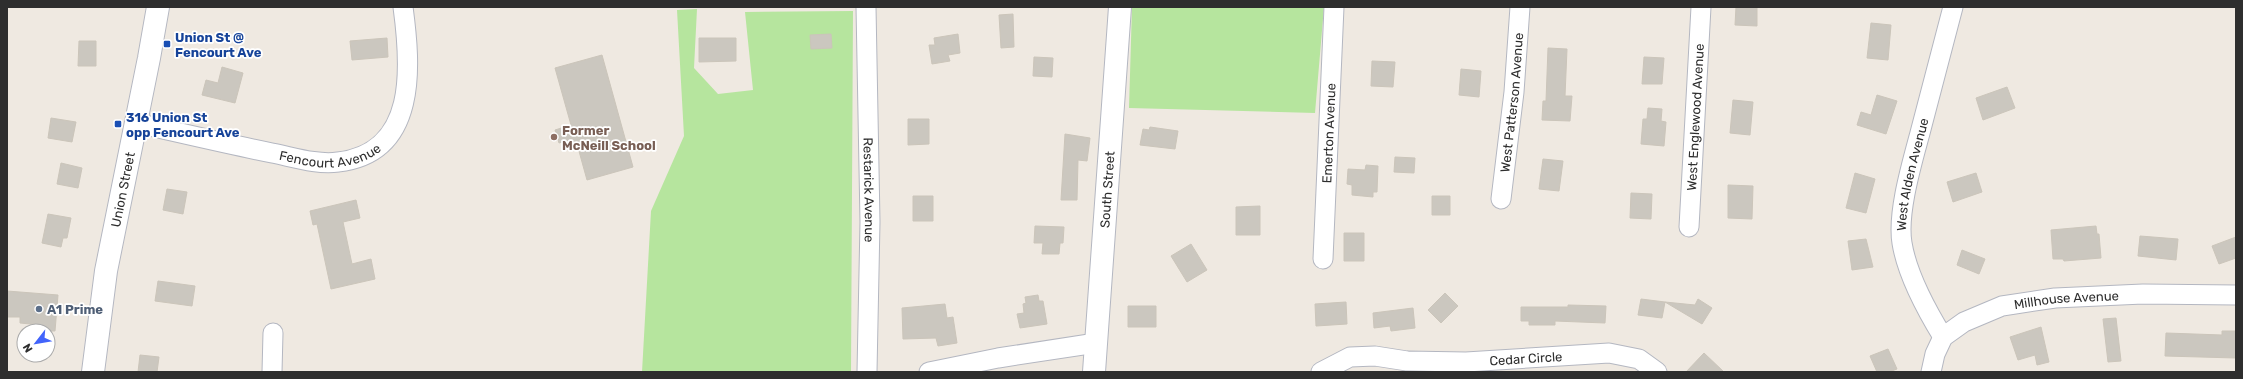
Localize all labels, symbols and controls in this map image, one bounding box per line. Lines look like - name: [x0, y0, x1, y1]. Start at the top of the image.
- place label: Union St @ Fencourt Ave: [175, 30, 262, 60]
- street label: West Patterson Avenue: [1497, 32, 1526, 173]
- marker: Union St @ Fencourt Ave: [162, 39, 172, 49]
- street label: West Englewood Avenue: [1683, 43, 1706, 191]
- street label: Emerton Avenue: [1319, 83, 1338, 184]
- place label: 316 Union St opp Fencourt Ave: [126, 110, 240, 140]
- street label: West Alden Avenue: [1893, 116, 1931, 231]
- marker: 316 Union St opp Fencourt Ave: [113, 119, 123, 129]
- place label: Former McNeill School: [562, 123, 656, 153]
- marker: Former McNeill School: [549, 132, 559, 142]
- street label: Restarick Avenue: [861, 137, 878, 243]
- street label: Fencourt Avenue: [278, 140, 383, 170]
- street label: South Street: [1097, 150, 1117, 229]
- street label: Union Street: [108, 151, 137, 228]
- street label: Millhouse Avenue: [2013, 288, 2119, 312]
- place label: A1 Prime: [47, 302, 103, 317]
- marker: A1 Prime: [34, 304, 44, 314]
- north arrow: [16, 323, 56, 363]
- text: N: [20, 341, 35, 355]
- street label: Cedar Circle: [1489, 348, 1563, 368]

